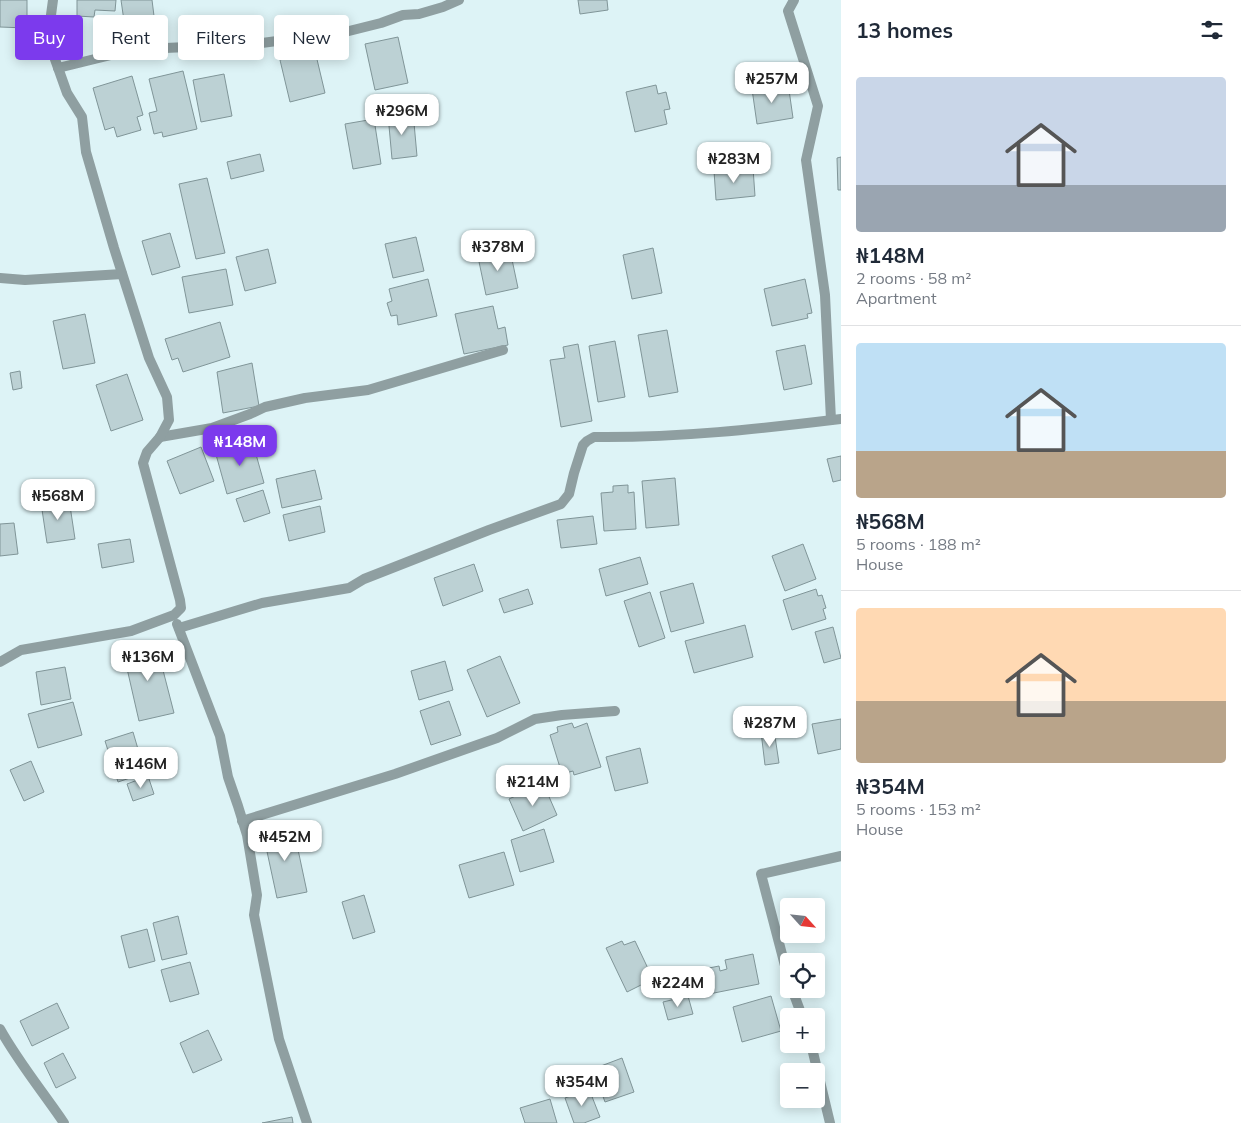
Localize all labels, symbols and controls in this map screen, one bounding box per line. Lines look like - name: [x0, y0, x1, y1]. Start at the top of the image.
- chip: Buy: [15, 15, 83, 60]
- chip: Rent: [93, 15, 168, 60]
- chip: Filters: [178, 15, 264, 60]
- chip: New: [274, 15, 349, 60]
- icon: filters: [1198, 16, 1226, 44]
- text: 13 homes: [856, 17, 953, 43]
- pin: ₦257M: [737, 62, 807, 104]
- text: ₦257M: [746, 68, 798, 88]
- pin: ₦296M: [367, 94, 437, 136]
- text: ₦296M: [376, 100, 428, 120]
- icon: home: [996, 110, 1086, 200]
- pin: ₦283M: [699, 142, 769, 184]
- text: ₦283M: [708, 148, 760, 168]
- pin: ₦378M: [463, 230, 533, 272]
- text: ₦378M: [472, 236, 524, 256]
- text: ₦148M: [856, 242, 925, 268]
- text: 2 rooms · 58 m²: [856, 268, 971, 288]
- text: Apartment: [856, 288, 937, 308]
- icon: home: [996, 375, 1086, 465]
- pin: ₦148M: [205, 424, 275, 467]
- text: ₦148M: [214, 431, 266, 451]
- pin: ₦568M: [23, 478, 93, 521]
- text: ₦568M: [32, 485, 84, 505]
- text: ₦568M: [856, 508, 925, 534]
- text: 5 rooms · 188 m²: [856, 534, 981, 554]
- text: House: [856, 554, 903, 574]
- pin: ₦136M: [113, 640, 183, 682]
- icon: home: [996, 640, 1086, 730]
- text: ₦136M: [122, 646, 174, 666]
- pin: ₦287M: [735, 706, 805, 748]
- text: ₦287M: [744, 712, 796, 732]
- pin: ₦146M: [106, 746, 176, 789]
- text: ₦146M: [115, 753, 167, 773]
- pin: ₦214M: [498, 764, 568, 807]
- text: ₦214M: [507, 771, 559, 791]
- text: ₦354M: [856, 773, 925, 799]
- text: 5 rooms · 153 m²: [856, 799, 981, 819]
- text: House: [856, 819, 903, 839]
- pin: ₦452M: [250, 820, 320, 862]
- text: ₦452M: [259, 826, 311, 846]
- north arrow: [780, 898, 825, 942]
- map controls: [780, 898, 825, 1108]
- button: locate: [780, 953, 825, 998]
- pin: ₦224M: [643, 966, 713, 1008]
- text: ₦224M: [652, 972, 704, 992]
- button: +: [780, 1008, 825, 1053]
- button: −: [780, 1063, 825, 1108]
- pin: ₦354M: [547, 1064, 617, 1107]
- text: ₦354M: [556, 1071, 608, 1091]

